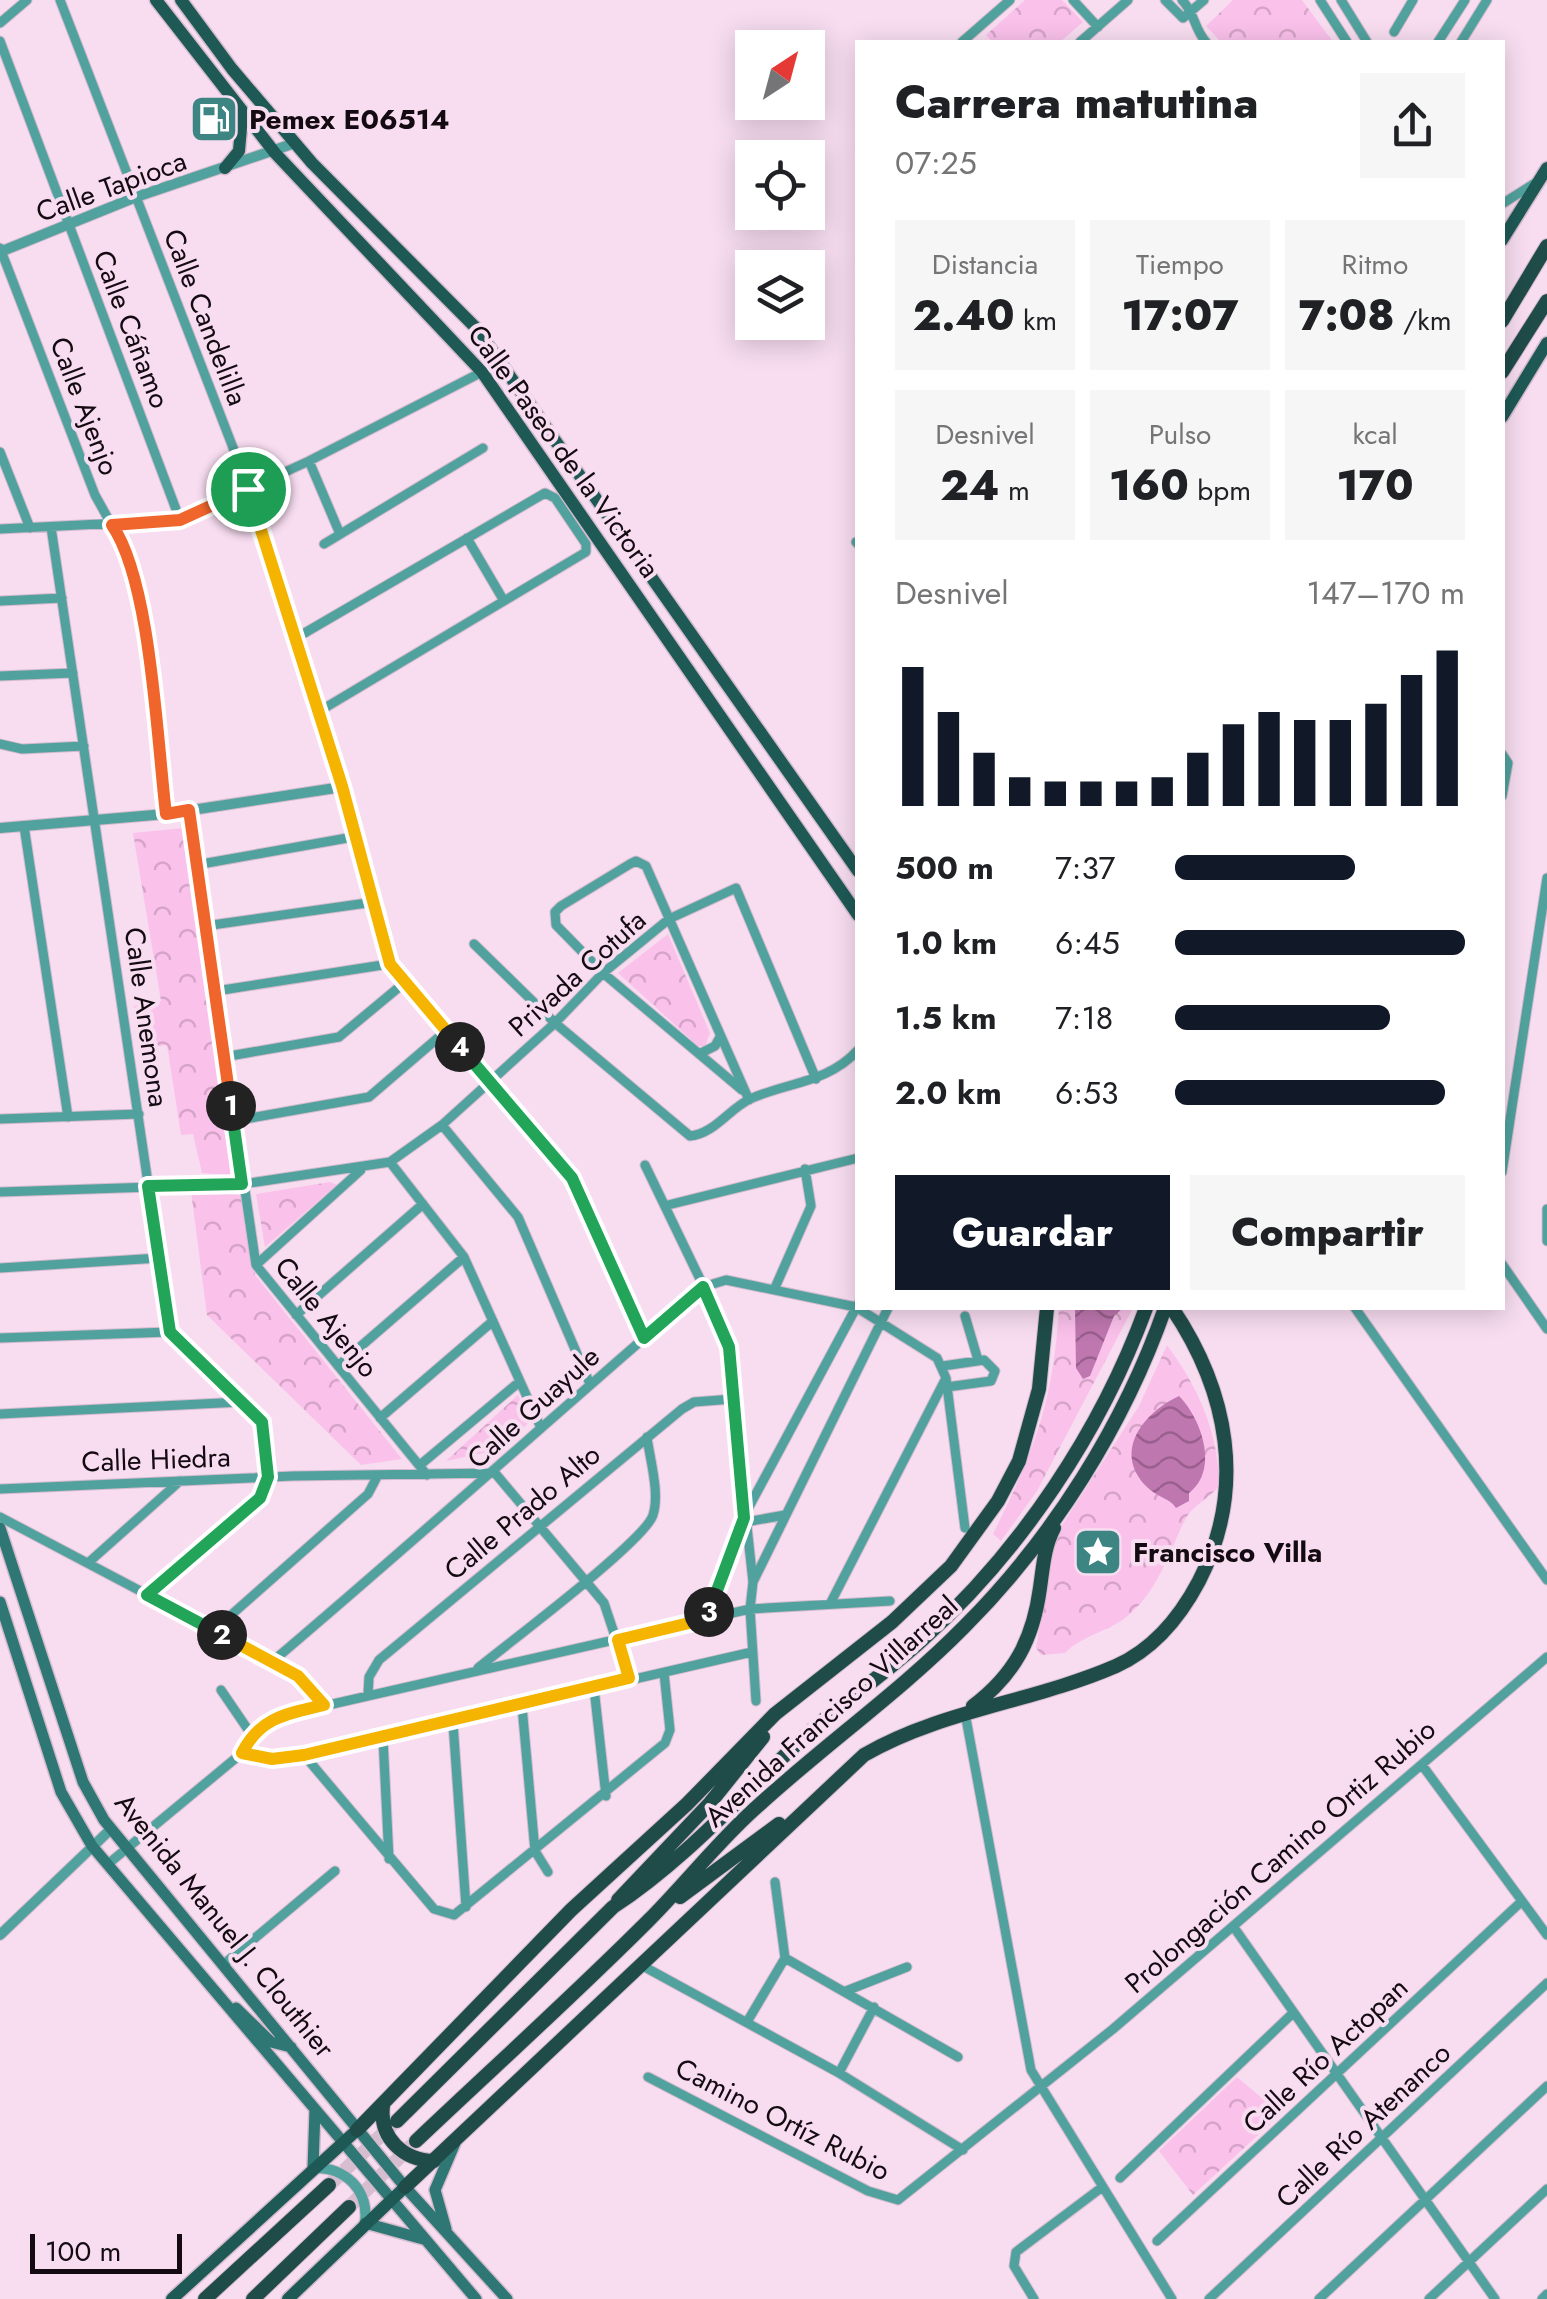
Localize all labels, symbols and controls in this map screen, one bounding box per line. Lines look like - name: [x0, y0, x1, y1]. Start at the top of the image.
- north arrow: [735, 30, 825, 120]
- map controls: [735, 30, 825, 340]
- text: Carrera matutina: [895, 70, 1258, 135]
- button: share: [1360, 73, 1465, 178]
- fuel station icon: Pemex E06514: [188, 93, 240, 145]
- place label: Pemex E06514: [249, 99, 450, 140]
- street label: Calle Tapioca: [30, 140, 192, 233]
- button: locate: [735, 140, 825, 230]
- text: 07:25: [895, 140, 977, 186]
- street label: Calle Candelilla: [153, 223, 258, 411]
- street label: Calle Cáñamo: [83, 244, 180, 414]
- text: Distancia: [932, 244, 1038, 285]
- text: Tiempo: [1136, 244, 1224, 285]
- text: Ritmo: [1342, 244, 1408, 285]
- button: layers: [735, 250, 825, 340]
- text: 2.40: [913, 285, 1015, 346]
- text: 17:07: [1121, 285, 1239, 346]
- text: 7:08: [1298, 285, 1395, 346]
- text: km: [1015, 300, 1057, 341]
- text: /km: [1395, 300, 1452, 341]
- street label: Calle Paseo de la Victoria: [458, 316, 670, 586]
- street label: Calle Ajenjo: [39, 331, 130, 481]
- text: Desnivel: [935, 414, 1035, 455]
- text: Pulso: [1149, 414, 1211, 455]
- text: kcal: [1352, 414, 1398, 455]
- pin: [206, 447, 291, 532]
- text: 24: [940, 455, 1000, 516]
- text: 160: [1109, 455, 1189, 516]
- text: 170: [1336, 455, 1414, 516]
- icon: arrive: [221, 462, 276, 517]
- text: m: [1000, 470, 1030, 511]
- text: bpm: [1189, 470, 1251, 511]
- text: Desnivel: [895, 570, 1009, 616]
- text: 147–170 m: [1307, 570, 1465, 616]
- text: 500 m: [895, 845, 994, 891]
- text: 7:37: [1055, 845, 1115, 891]
- street label: Privada Cotufa: [499, 900, 655, 1046]
- text: 1.0 km: [895, 920, 997, 966]
- text: 6:45: [1055, 920, 1120, 966]
- street label: Calle Anemona: [114, 924, 179, 1110]
- text: 1.5 km: [895, 995, 997, 1041]
- text: 7:18: [1055, 995, 1113, 1041]
- pin: 4: [435, 1022, 485, 1072]
- text: 4: [450, 1026, 470, 1067]
- text: 2.0 km: [895, 1070, 1002, 1116]
- text: 6:53: [1055, 1070, 1119, 1116]
- pin: 1: [206, 1081, 256, 1131]
- text: 1: [224, 1085, 238, 1126]
- button: Guardar: [895, 1175, 1170, 1290]
- button: Compartir: [1190, 1175, 1465, 1290]
- street label: Calle Ajenjo: [265, 1248, 388, 1387]
- street label: Calle Guayule: [458, 1337, 609, 1478]
- street label: Calle Prado Alto: [435, 1435, 609, 1590]
- street label: Calle Hiedra: [81, 1436, 231, 1483]
- place icon: Francisco Villa: [1072, 1526, 1124, 1578]
- place label: Francisco Villa: [1133, 1532, 1322, 1573]
- street label: Avenida Francisco Villarreal: [695, 1586, 967, 1837]
- pin: 3: [684, 1587, 734, 1637]
- text: 3: [700, 1591, 718, 1632]
- pin: 2: [197, 1610, 247, 1660]
- text: 2: [213, 1614, 231, 1655]
- street label: Prolongación Camino Ortiz Rubio: [1116, 1710, 1445, 2003]
- street label: Avenida Manuel J. Clouthier: [105, 1784, 345, 2067]
- street label: Calle Río Actopan: [1233, 1968, 1417, 2143]
- street label: Calle Río Atenanco: [1267, 2033, 1460, 2217]
- street label: Camino Ortíz Rubio: [668, 2048, 897, 2191]
- scale bar: [30, 2229, 182, 2274]
- text: 100 m: [45, 2231, 121, 2272]

